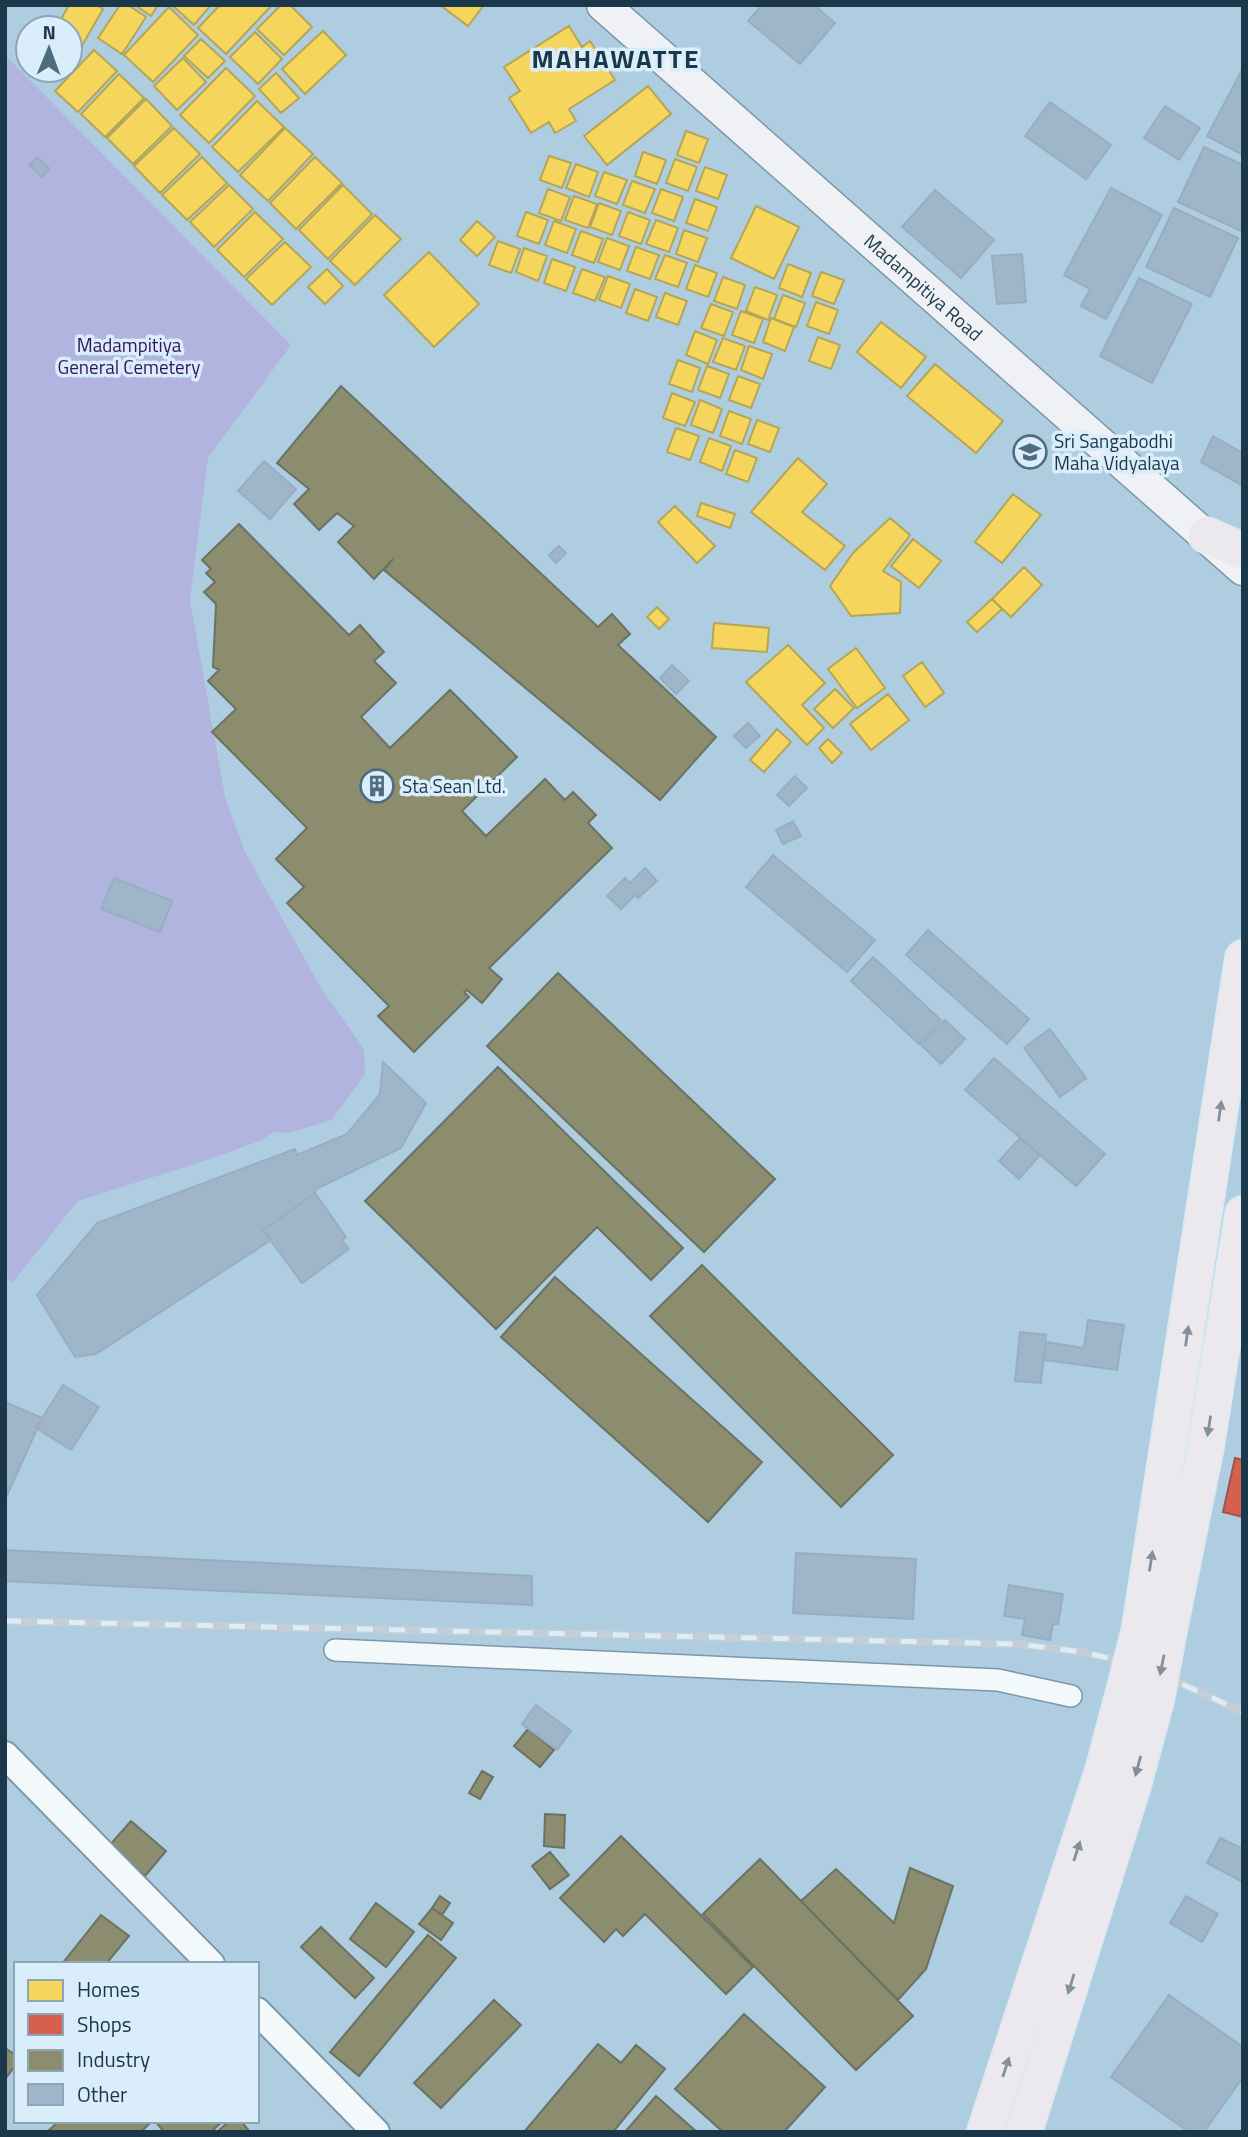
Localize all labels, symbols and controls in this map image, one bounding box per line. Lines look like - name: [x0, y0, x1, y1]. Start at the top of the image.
- north arrow: [14, 14, 84, 84]
- text: N: [42, 17, 56, 46]
- district label: MAHAWATTE: [532, 39, 700, 78]
- street label: Madampitiya Road: [858, 226, 990, 347]
- park label: Madampitiya General Cemetery: [58, 330, 200, 381]
- place label: Sri Sangabodhi Maha Vidyalaya: [1054, 426, 1180, 477]
- school or university icon: Sri Sangabodhi Maha Vidyalaya: [1011, 433, 1049, 471]
- building icon: Sta Sean Ltd.: [358, 767, 396, 805]
- place label: Sta Sean Ltd.: [402, 771, 506, 800]
- one-way arrow: [1215, 1100, 1226, 1122]
- one-way arrow: [1181, 1325, 1192, 1347]
- one-way arrow: [1204, 1415, 1215, 1437]
- one-way arrow: [1146, 1549, 1157, 1571]
- one-way arrow: [1157, 1654, 1168, 1676]
- one-way arrow: [1132, 1756, 1142, 1777]
- one-way arrow: [1072, 1840, 1083, 1861]
- legend: [14, 1962, 259, 2123]
- text: Homes: [77, 1973, 140, 2005]
- one-way arrow: [1065, 1974, 1076, 1995]
- text: Shops: [77, 2008, 132, 2040]
- text: Industry: [77, 2043, 150, 2075]
- one-way arrow: [1001, 2056, 1012, 2077]
- text: Other: [77, 2078, 127, 2110]

